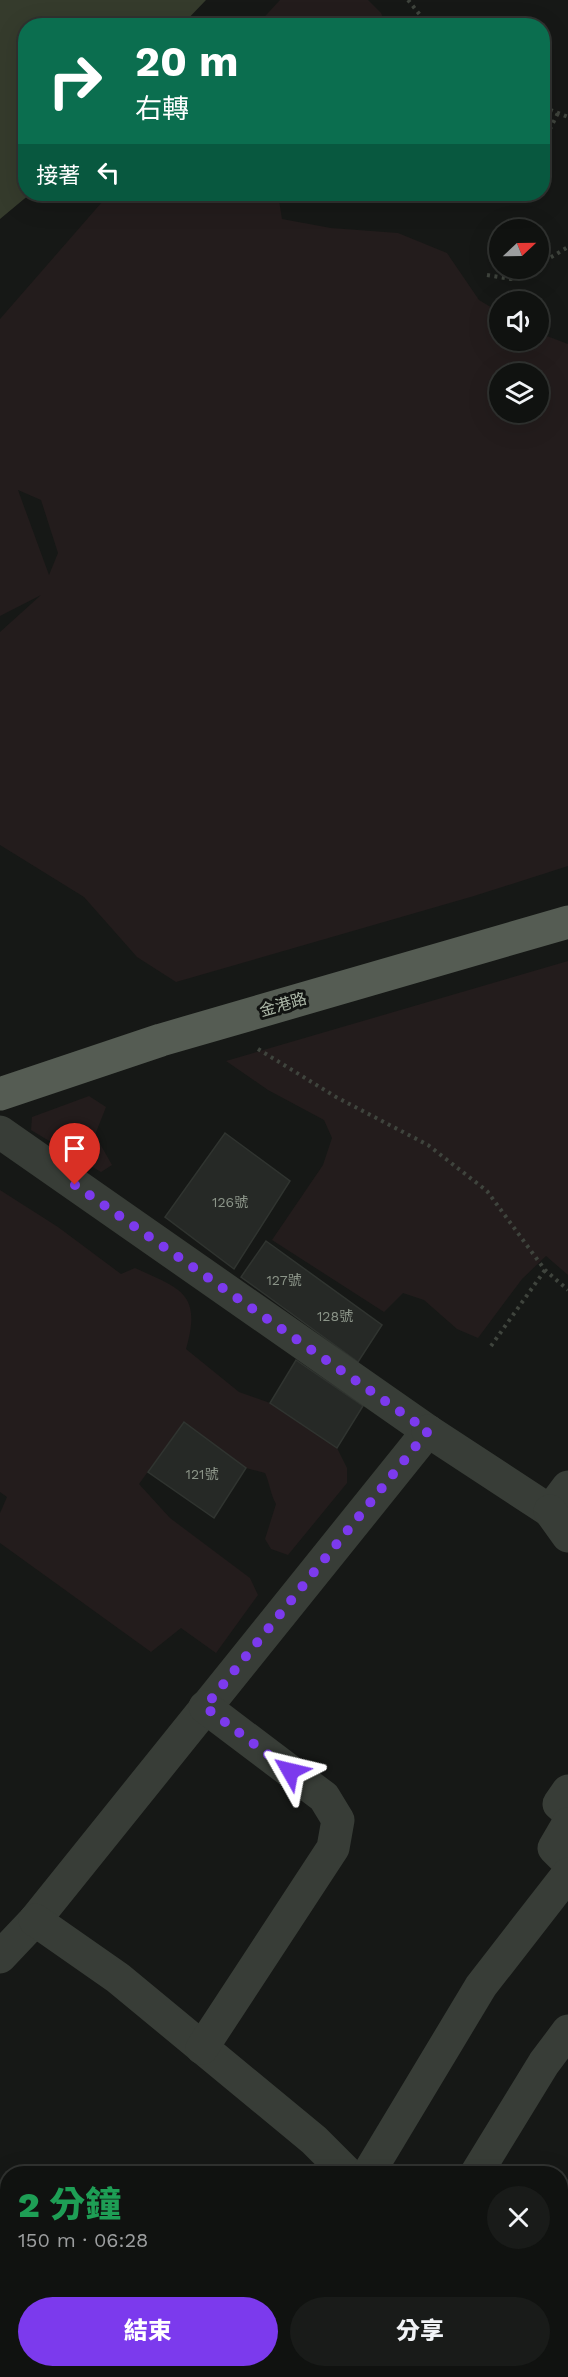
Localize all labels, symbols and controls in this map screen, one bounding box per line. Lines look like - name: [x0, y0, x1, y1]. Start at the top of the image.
- text: 20 m: [135, 37, 239, 86]
- icon: right: [36, 42, 114, 120]
- text: 右轉: [135, 93, 189, 125]
- icon: left: [92, 156, 125, 189]
- text: 接著: [36, 163, 80, 188]
- north arrow: [489, 219, 549, 279]
- map controls: [489, 219, 549, 423]
- button: sound: [489, 291, 549, 351]
- button: layers: [489, 363, 549, 423]
- street label: 金港路: [257, 989, 309, 1020]
- pin: [49, 1123, 100, 1185]
- icon: arrive: [58, 1132, 91, 1165]
- house number: 126號: [212, 1194, 248, 1210]
- house number: 127號: [266, 1272, 302, 1288]
- house number: 128號: [317, 1308, 353, 1324]
- house number: 121號: [185, 1466, 219, 1482]
- position arrow: [258, 1739, 322, 1803]
- text: 2 分鐘: [18, 2184, 121, 2226]
- button: close: [487, 2186, 550, 2249]
- text: 150 m · 06:28: [18, 2228, 148, 2252]
- button: 結束: [18, 2297, 278, 2366]
- button: 分享: [290, 2297, 550, 2366]

